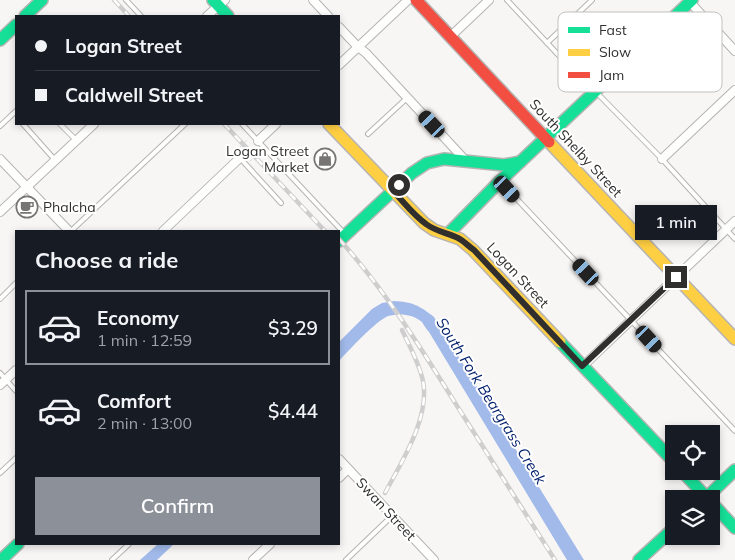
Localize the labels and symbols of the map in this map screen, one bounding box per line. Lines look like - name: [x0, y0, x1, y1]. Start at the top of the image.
- legend: [558, 12, 722, 92]
- text: Fast: [599, 21, 627, 39]
- text: Slow: [599, 43, 631, 61]
- text: Jam: [599, 66, 624, 84]
- street label: South Shelby Street: [526, 95, 626, 201]
- car: [416, 108, 447, 140]
- place label: Logan Street Market: [226, 142, 309, 176]
- shop icon: Logan Street Market: [313, 147, 337, 171]
- car: [491, 173, 522, 205]
- route start: [388, 174, 410, 196]
- cafe icon: Phalcha: [15, 195, 39, 219]
- place label: Phalcha: [43, 198, 96, 216]
- callout: 1 min: [635, 204, 717, 240]
- street label: Logan Street: [483, 239, 553, 312]
- car: [570, 256, 601, 288]
- route end: [665, 266, 687, 288]
- water label: South Fork Beargrass Creek: [432, 314, 551, 489]
- car: [633, 323, 664, 355]
- street label: Swan Street: [352, 474, 420, 544]

